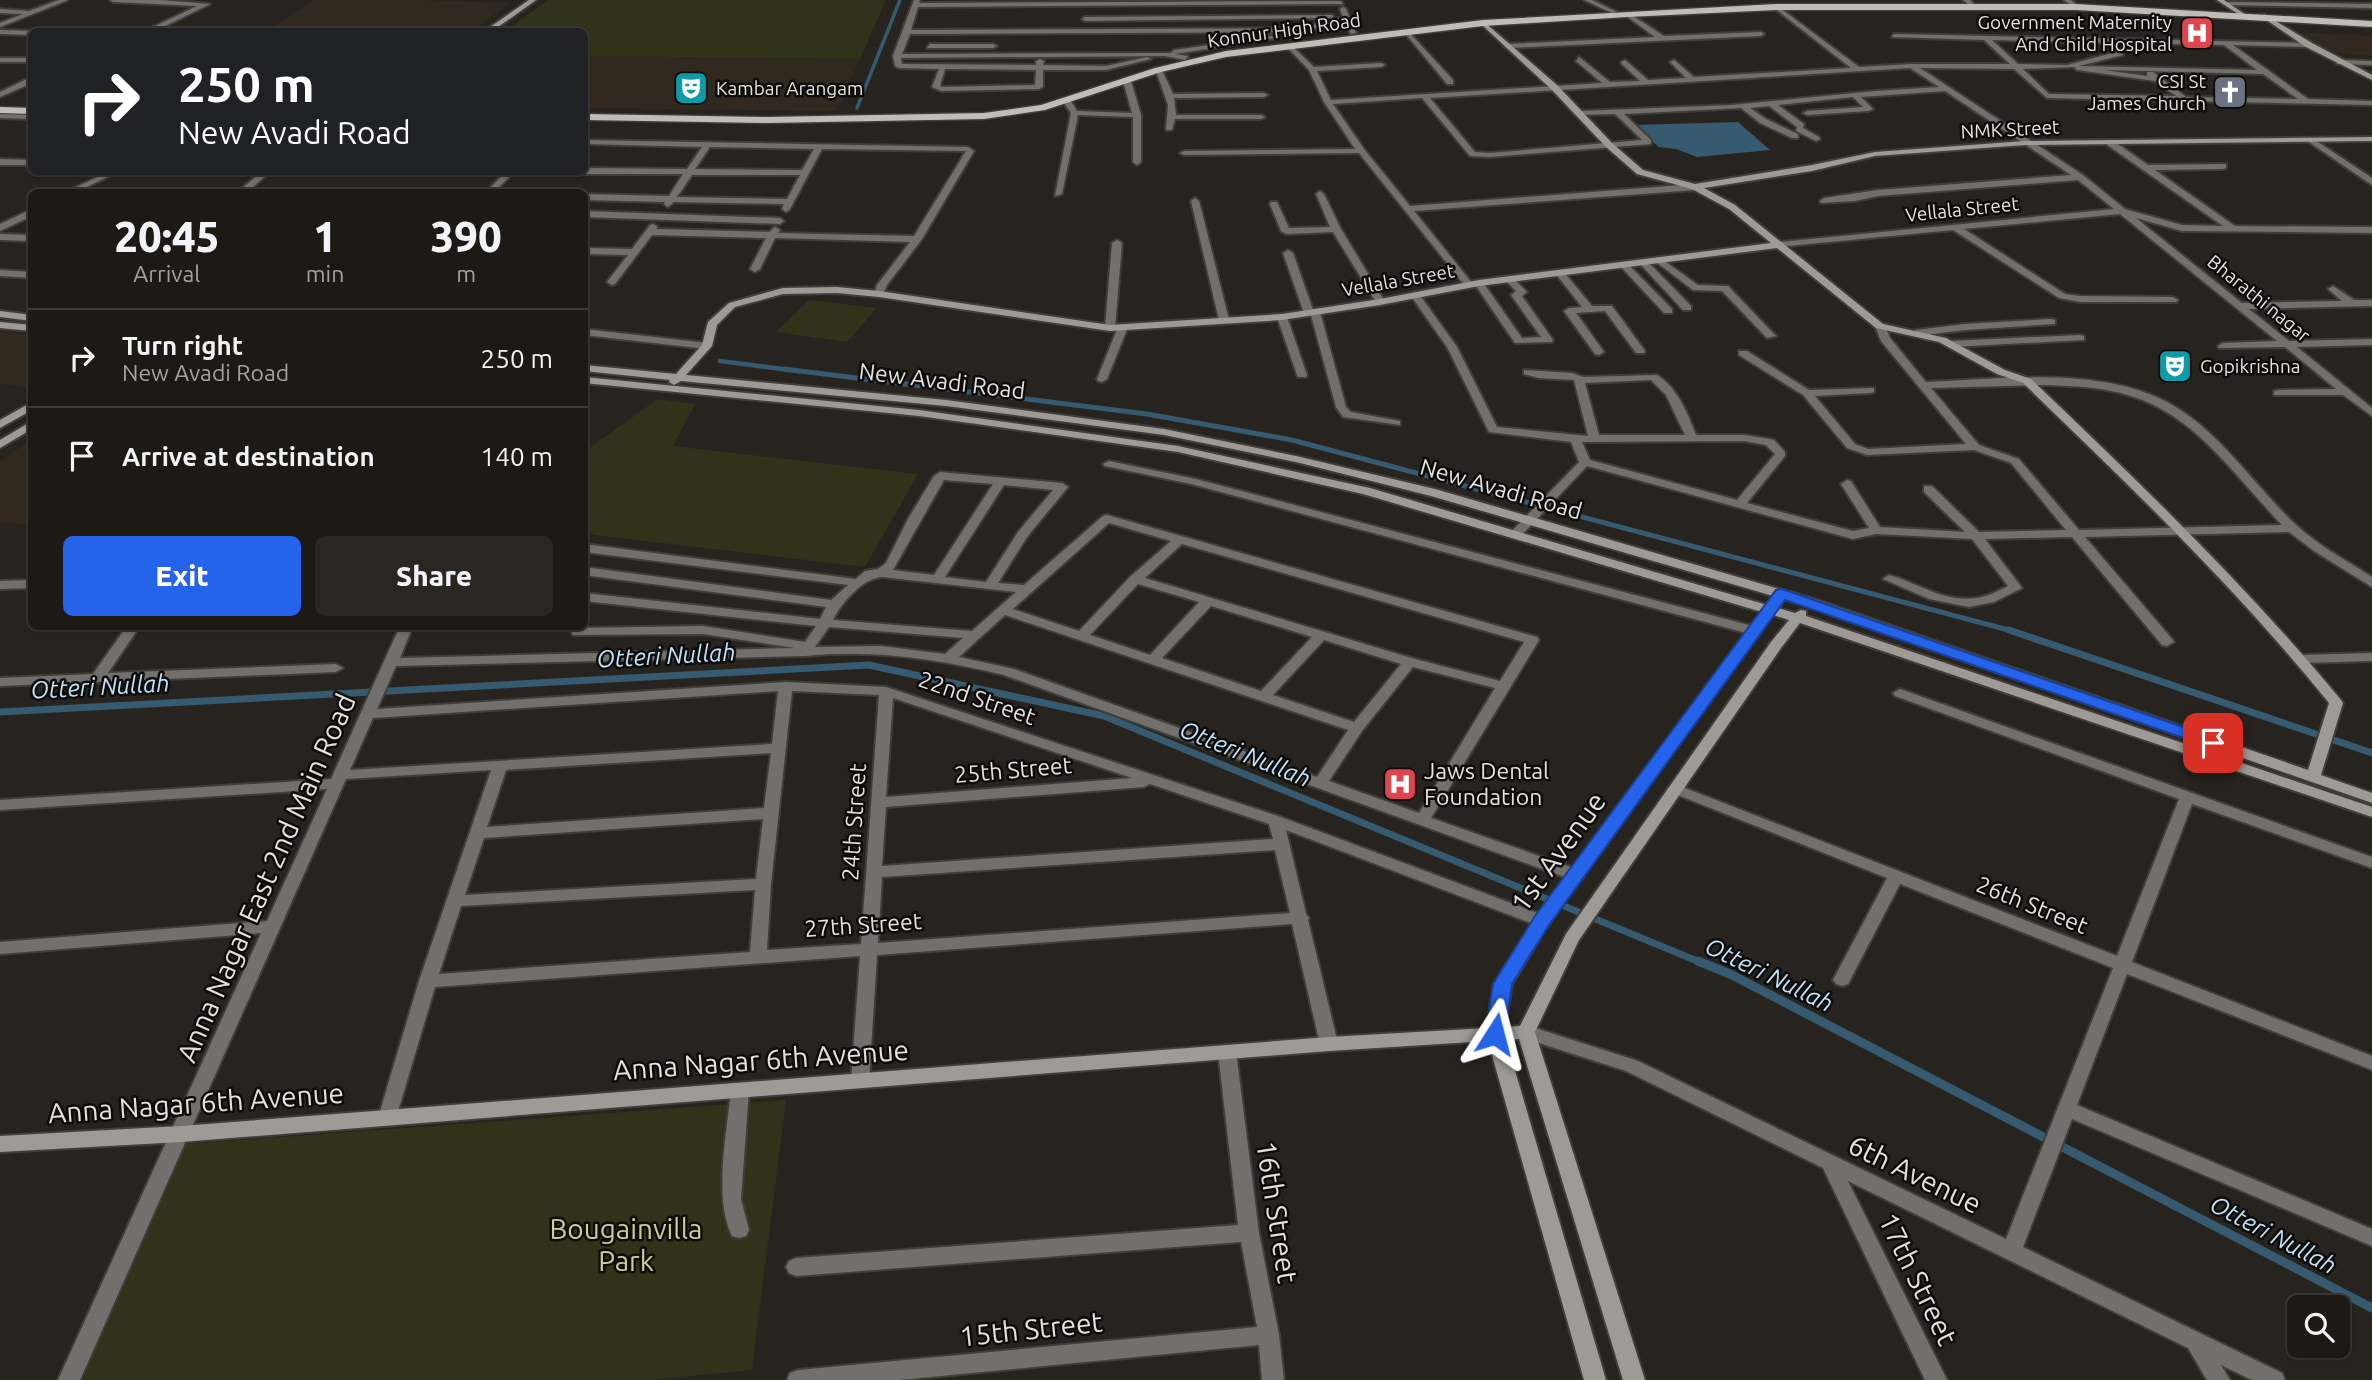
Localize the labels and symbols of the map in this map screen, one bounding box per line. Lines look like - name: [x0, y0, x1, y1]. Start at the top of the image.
- street label: Konnur High Road: [1206, 8, 1362, 52]
- place label: Government Maternity And Child Hospital: [1977, 11, 2172, 55]
- hospital icon: Government Maternity And Child Hospital: [2178, 14, 2216, 52]
- theatre icon: Kambar Arangam: [672, 69, 710, 107]
- place label: CSI St James Church: [2087, 70, 2207, 114]
- church icon: CSI St James Church: [2211, 73, 2249, 111]
- place label: Kambar Arangam: [716, 77, 863, 99]
- street label: NMK Street: [1960, 115, 2061, 143]
- street label: Vellala Street: [1904, 192, 2020, 226]
- street label: Bharathi nagar: [2203, 250, 2315, 346]
- street label: Vellala Street: [1340, 259, 1456, 301]
- theatre icon: Gopikrishna: [2156, 347, 2194, 385]
- place label: Gopikrishna: [2200, 355, 2301, 377]
- street label: New Avadi Road: [858, 358, 1027, 403]
- street label: New Avadi Road: [1417, 453, 1585, 524]
- water label: Otteri Nullah: [596, 638, 736, 673]
- street label: 22nd Street: [915, 666, 1039, 729]
- water label: Otteri Nullah: [30, 669, 170, 704]
- street label: Anna Nagar East 2nd Main Road: [170, 689, 361, 1067]
- pin: [2183, 713, 2243, 773]
- water label: Otteri Nullah: [1176, 715, 1315, 792]
- street label: 25th Street: [953, 752, 1073, 787]
- place label: Jaws Dental Foundation: [1424, 758, 1549, 809]
- street label: 24th Street: [837, 762, 870, 881]
- hospital icon: Jaws Dental Foundation: [1381, 765, 1419, 803]
- street label: 1st Avenue: [1504, 786, 1611, 917]
- street label: 26th Street: [1973, 871, 2091, 938]
- street label: 27th Street: [803, 908, 922, 941]
- water label: Otteri Nullah: [1701, 932, 1838, 1017]
- position arrow: [1458, 997, 1532, 1071]
- street label: Anna Nagar 6th Avenue: [612, 1034, 910, 1085]
- street label: Anna Nagar 6th Avenue: [47, 1077, 345, 1128]
- street label: 6th Avenue: [1844, 1128, 1987, 1219]
- street label: 16th Street: [1251, 1139, 1304, 1285]
- water label: Otteri Nullah: [2206, 1190, 2341, 1279]
- street label: 17th Street: [1873, 1208, 1964, 1350]
- park label: Bougainvilla Park: [550, 1213, 702, 1276]
- street label: 15th Street: [958, 1306, 1104, 1351]

